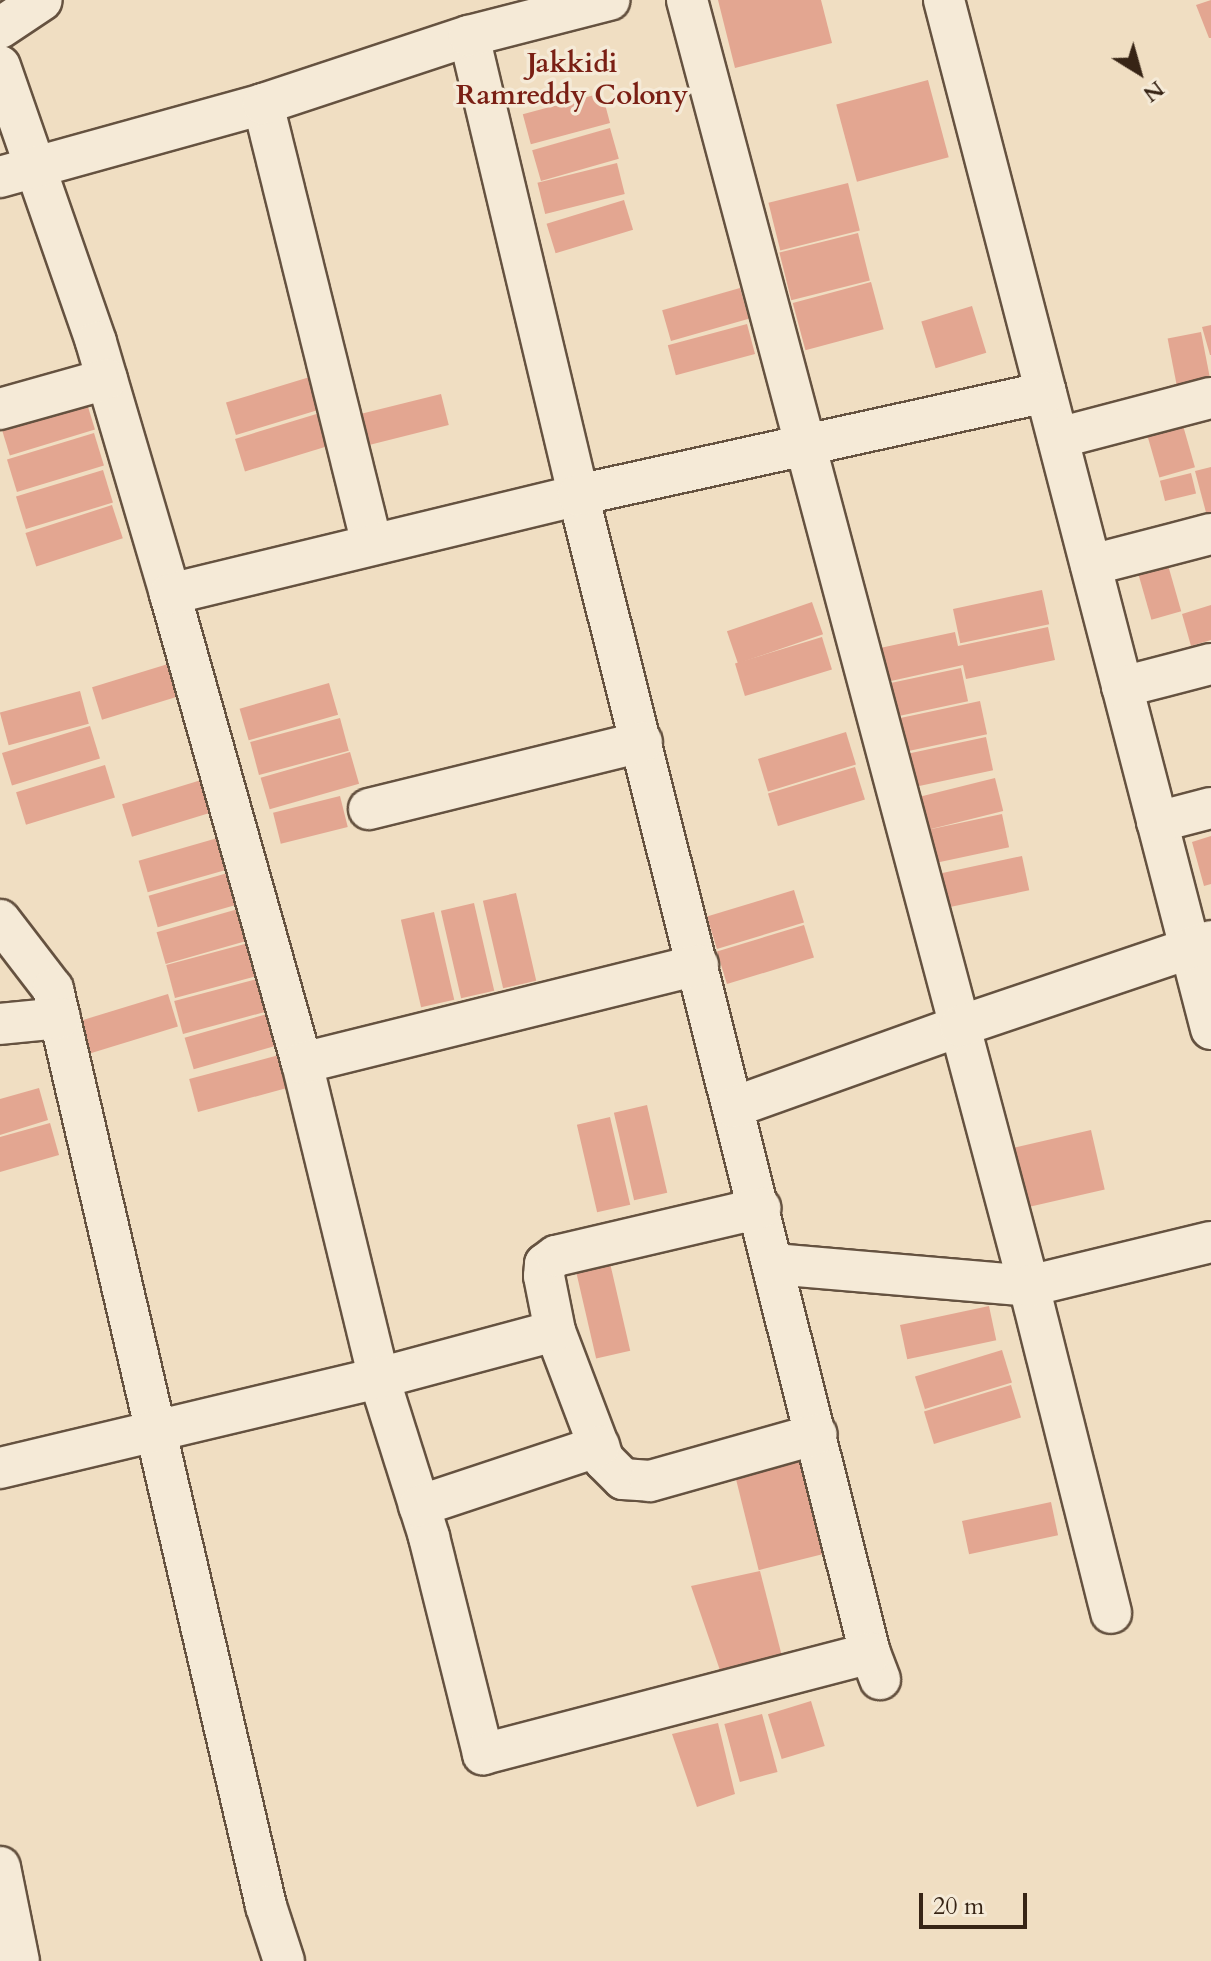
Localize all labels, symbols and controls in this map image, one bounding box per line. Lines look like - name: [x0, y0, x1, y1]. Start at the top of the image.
- north arrow: [1099, 32, 1179, 112]
- district label: Jakkidi Ramreddy Colony: [456, 46, 688, 112]
- text: N: [1137, 73, 1170, 109]
- scale bar: [923, 1877, 1031, 1927]
- text: 20 m: [933, 1890, 984, 1923]

